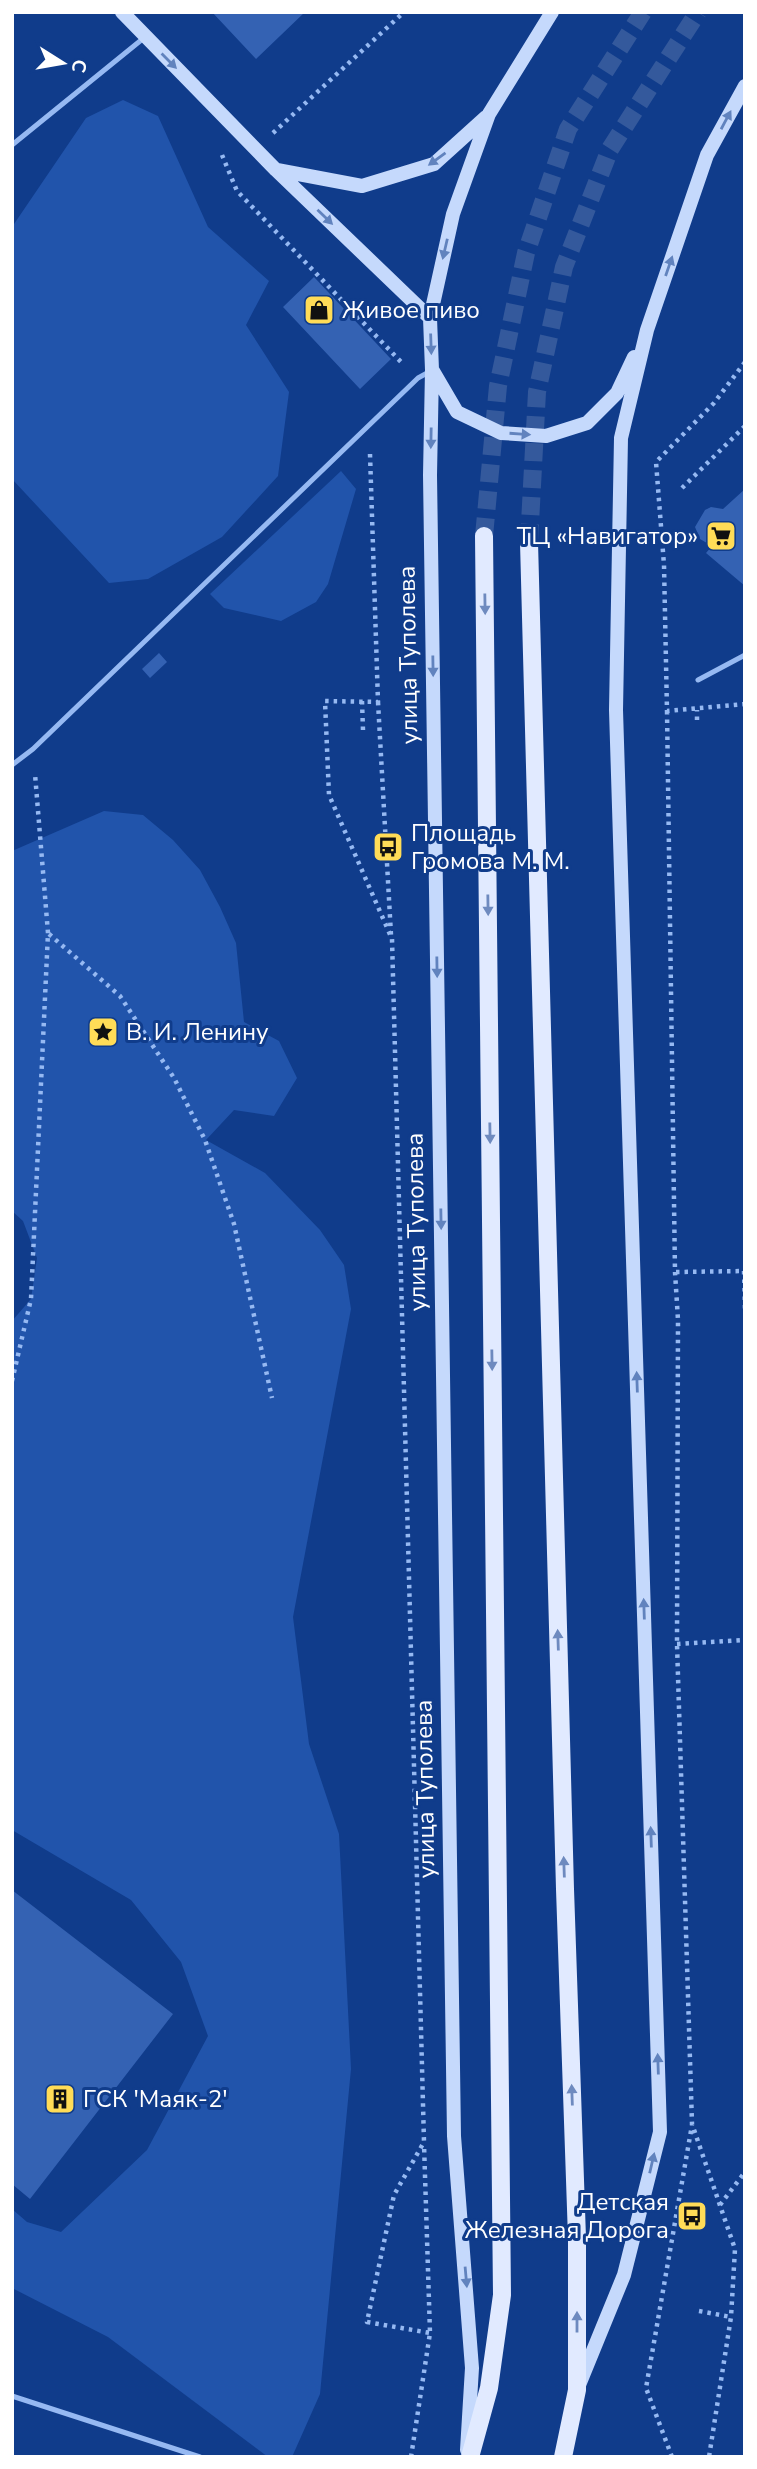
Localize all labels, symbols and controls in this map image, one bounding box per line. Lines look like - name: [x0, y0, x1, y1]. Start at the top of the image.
- north arrow: [28, 28, 98, 98]
- one-way arrow: [160, 53, 177, 69]
- text: С: [65, 57, 93, 75]
- one-way arrow: [720, 111, 732, 130]
- one-way arrow: [428, 152, 447, 166]
- one-way arrow: [316, 208, 333, 224]
- one-way arrow: [440, 238, 451, 260]
- one-way arrow: [664, 255, 675, 276]
- shop icon: Живое пиво: [302, 293, 336, 327]
- place label: Живое пиво: [342, 294, 480, 326]
- one-way arrow: [425, 333, 436, 355]
- one-way arrow: [425, 427, 436, 449]
- one-way arrow: [509, 429, 531, 440]
- supermarket icon: ТЦ «Навигатор»: [704, 519, 738, 553]
- place label: ТЦ «Навигатор»: [517, 520, 698, 552]
- street label: улица Туполева: [390, 565, 426, 745]
- one-way arrow: [479, 594, 491, 616]
- one-way arrow: [427, 655, 439, 677]
- place label: Площадь Громова М. М.: [411, 817, 570, 877]
- bus stop icon: Площадь Громова М. М.: [371, 830, 405, 864]
- one-way arrow: [482, 895, 494, 917]
- one-way arrow: [431, 956, 443, 978]
- place icon: В. И. Ленину: [86, 1015, 120, 1049]
- place label: В. И. Ленину: [126, 1016, 269, 1048]
- one-way arrow: [484, 1122, 496, 1144]
- street label: улица Туполева: [398, 1132, 434, 1312]
- one-way arrow: [435, 1208, 447, 1230]
- one-way arrow: [487, 1350, 498, 1372]
- one-way arrow: [631, 1371, 642, 1393]
- one-way arrow: [638, 1598, 649, 1620]
- one-way arrow: [553, 1629, 564, 1651]
- street label: улица Туполева: [407, 1699, 443, 1879]
- one-way arrow: [645, 1825, 656, 1847]
- one-way arrow: [559, 1856, 570, 1878]
- one-way arrow: [652, 2053, 663, 2075]
- building icon: ГСК 'Маяк-2': [43, 2082, 77, 2116]
- place label: ГСК 'Маяк-2': [83, 2083, 228, 2115]
- one-way arrow: [566, 2083, 578, 2105]
- one-way arrow: [647, 2152, 658, 2174]
- place label: Детская Железная Дорога: [465, 2186, 669, 2246]
- bus stop icon: Детская Железная Дорога: [675, 2199, 709, 2233]
- one-way arrow: [461, 2267, 472, 2289]
- one-way arrow: [571, 2311, 583, 2333]

